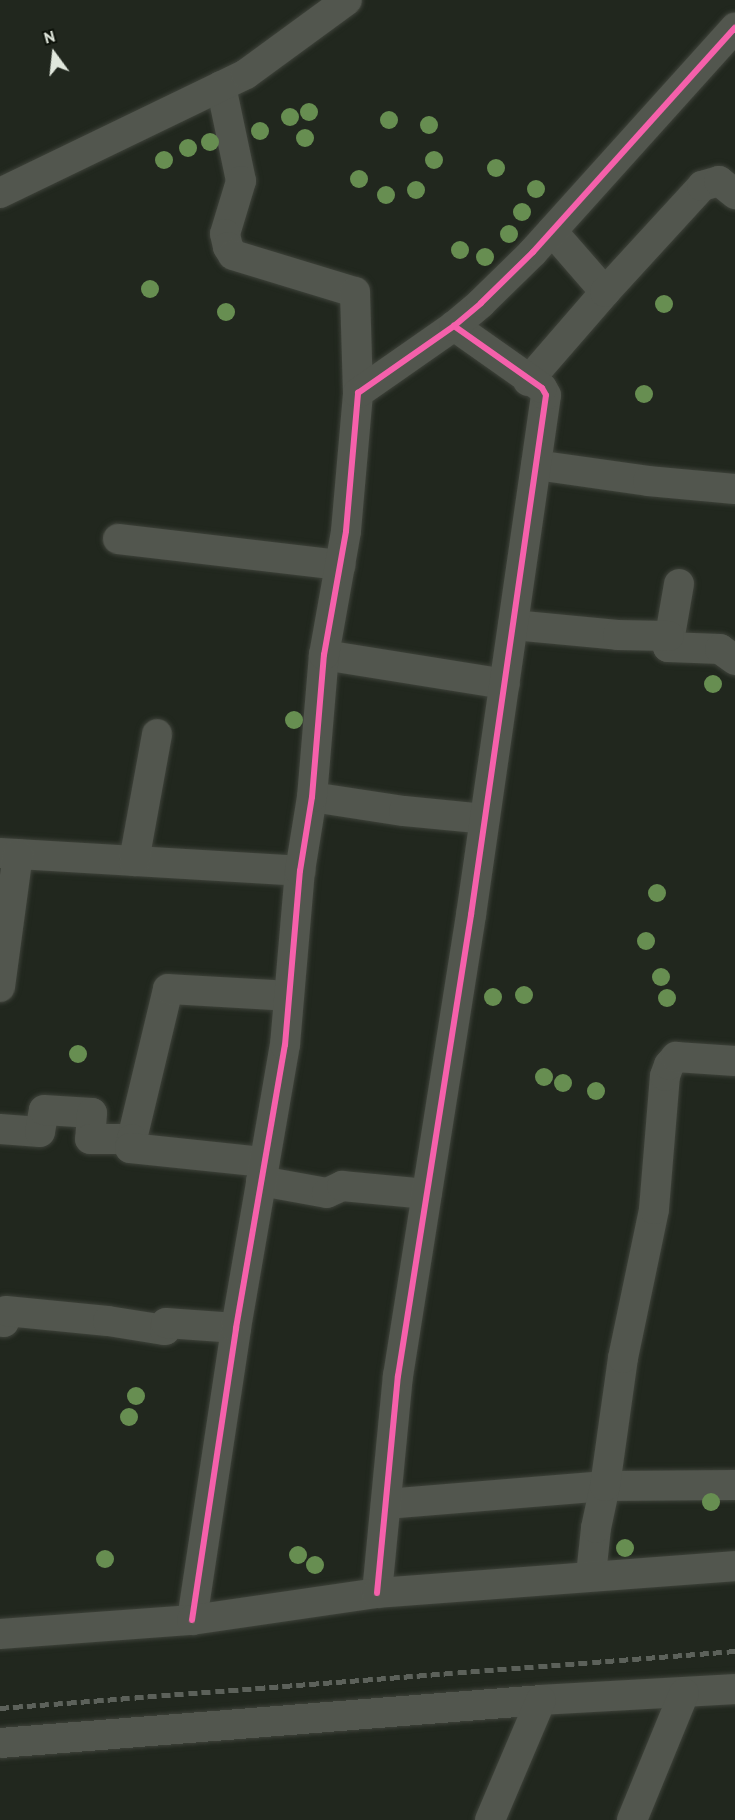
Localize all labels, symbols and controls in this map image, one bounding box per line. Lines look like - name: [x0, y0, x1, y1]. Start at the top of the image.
- north arrow: [24, 24, 84, 84]
- text: N: [42, 26, 57, 48]

